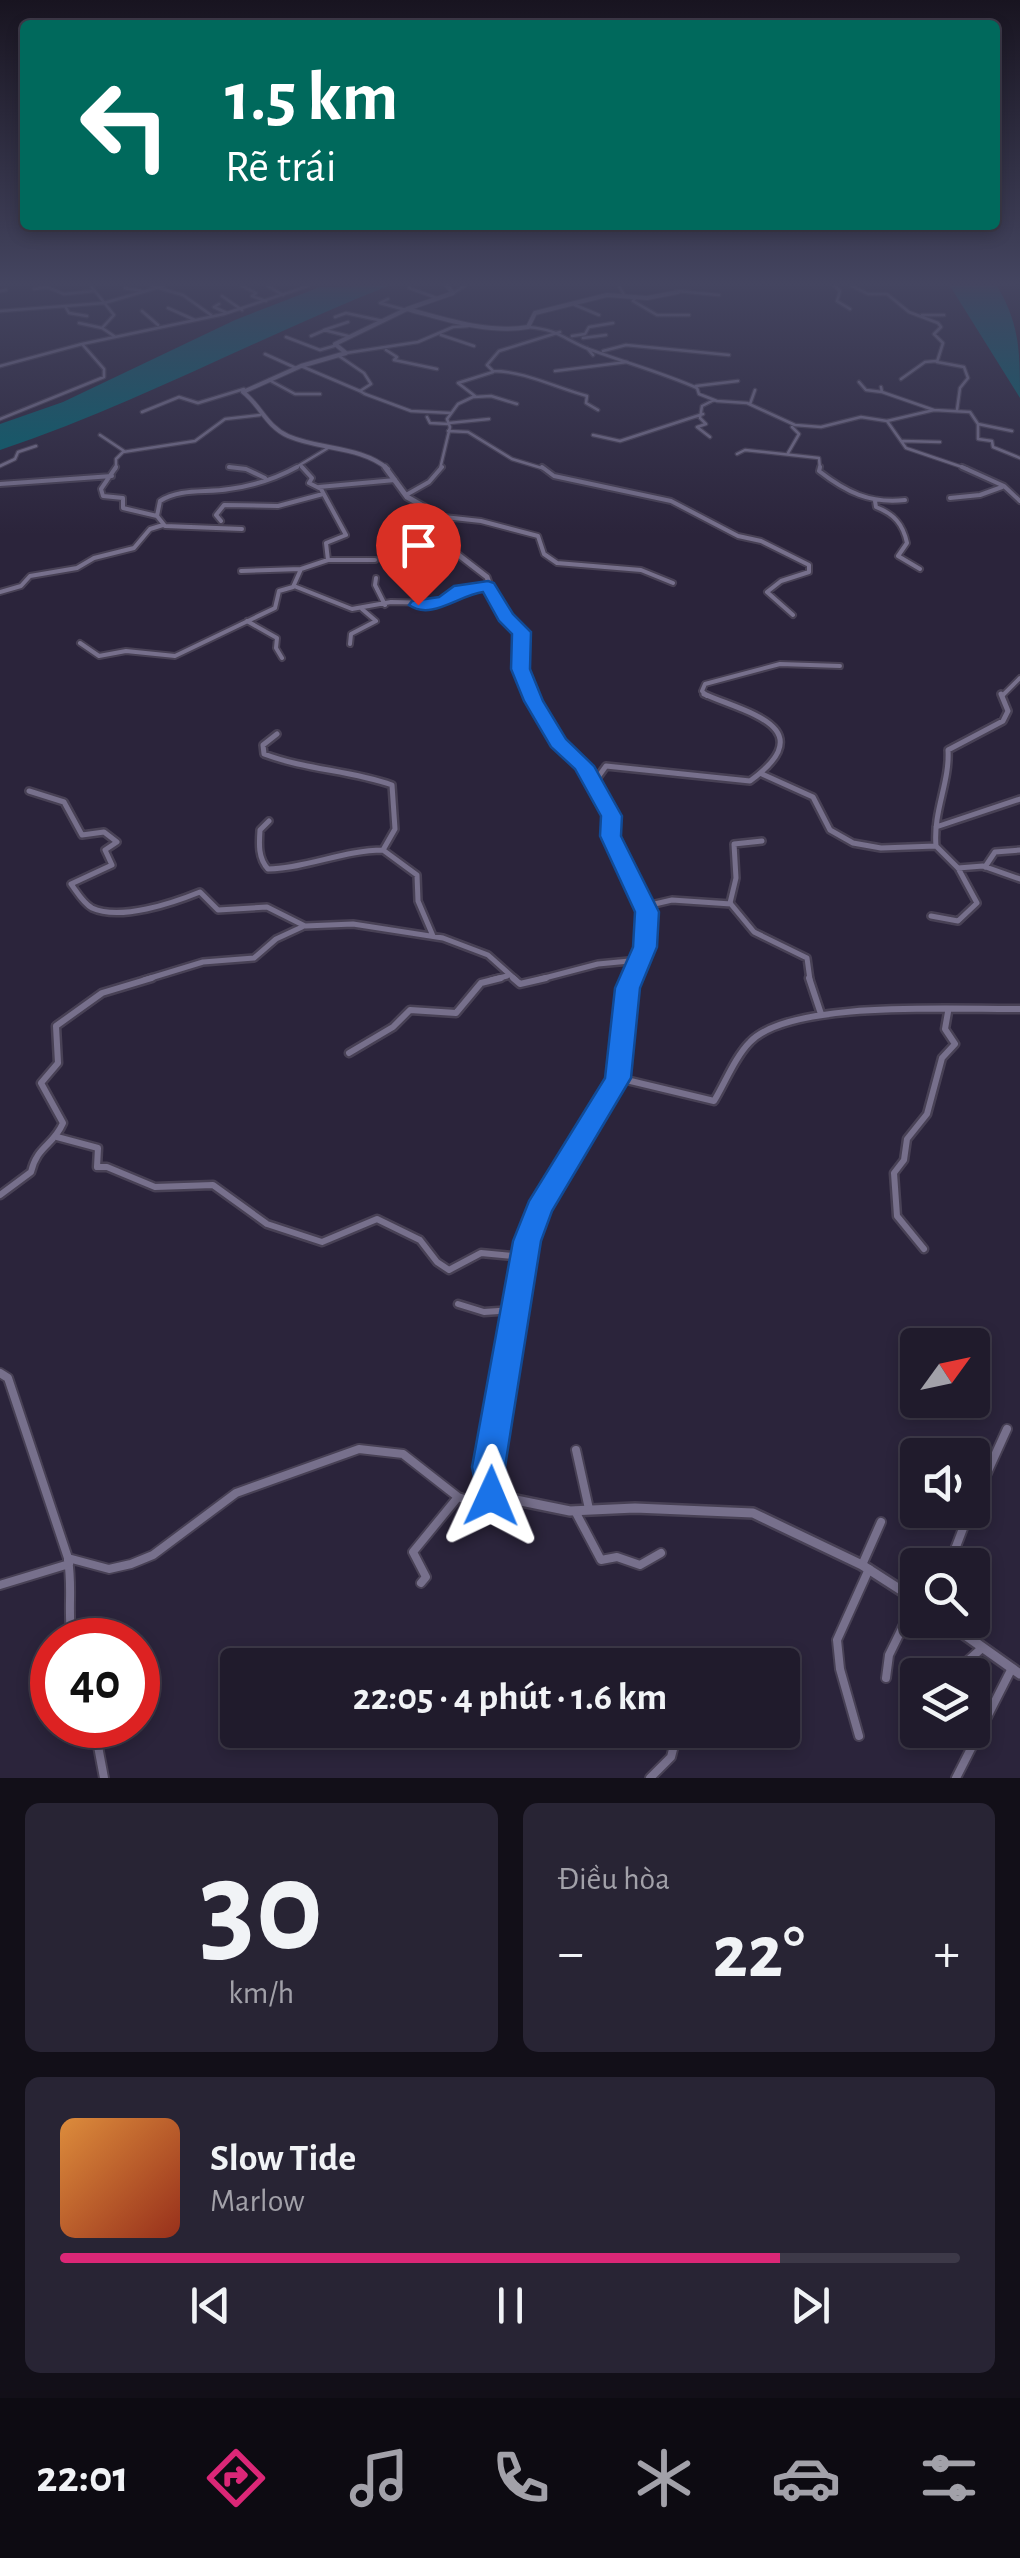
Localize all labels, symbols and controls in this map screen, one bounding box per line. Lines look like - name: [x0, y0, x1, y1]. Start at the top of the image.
- icon: left: [60, 60, 190, 190]
- text: 1.5 km: [225, 63, 398, 133]
- text: Rẽ trái: [225, 145, 337, 190]
- pin: [376, 503, 461, 606]
- icon: arrive: [391, 518, 446, 573]
- north arrow: [900, 1328, 990, 1418]
- map controls: [900, 1328, 990, 1748]
- button: sound: [900, 1438, 990, 1528]
- position arrow: [439, 1444, 543, 1548]
- button: search: [900, 1548, 990, 1638]
- speed limit sign: 40: [30, 1618, 160, 1748]
- button: layers: [900, 1658, 990, 1748]
- text: 22:05 · 4 phút · 1.6 km: [353, 1679, 667, 1717]
- text: 30: [199, 1844, 323, 1974]
- text: Điều hòa: [558, 1863, 670, 1895]
- text: 22°: [712, 1916, 805, 1991]
- text: −: [558, 1926, 584, 1981]
- text: +: [934, 1926, 960, 1981]
- text: km/h: [228, 1977, 294, 2009]
- text: Slow Tide: [210, 2140, 356, 2178]
- text: Marlow: [210, 2185, 305, 2217]
- icon: previous: [183, 2278, 238, 2333]
- icon: pause: [483, 2278, 538, 2333]
- icon: next: [783, 2278, 838, 2333]
- icon: directions: [201, 2443, 271, 2513]
- icon: music: [344, 2443, 414, 2513]
- icon: phone: [486, 2443, 556, 2513]
- icon: climate: [629, 2443, 699, 2513]
- icon: car: [771, 2443, 841, 2513]
- icon: filters: [914, 2443, 984, 2513]
- text: 22:01: [36, 2455, 129, 2500]

